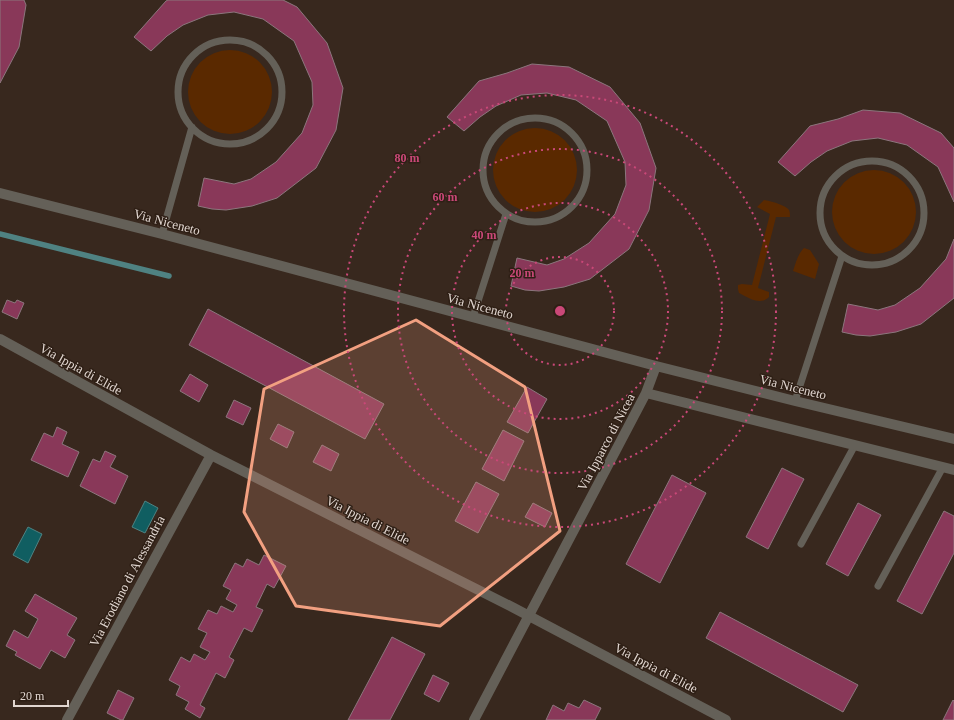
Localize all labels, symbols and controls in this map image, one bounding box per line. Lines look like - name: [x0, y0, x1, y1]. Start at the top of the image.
- text: 80 m: [395, 151, 420, 165]
- text: 60 m: [433, 190, 458, 204]
- street label: Via Niceneto: [132, 206, 202, 238]
- text: 40 m: [472, 228, 497, 242]
- text: 20 m: [510, 266, 535, 280]
- street label: Via Niceneto: [445, 290, 515, 322]
- centre of rings: [553, 304, 567, 318]
- street label: Via Ippia di Elide: [37, 340, 125, 398]
- street label: Via Niceneto: [758, 371, 828, 403]
- street label: Via Ipparco di Nicea: [574, 391, 638, 493]
- street label: Via Ippia di Elide: [324, 492, 413, 548]
- street label: Via Erodiano di Alessandria: [86, 513, 168, 649]
- street label: Via Ippia di Elide: [612, 640, 700, 696]
- scale bar: [14, 682, 68, 708]
- text: 20 m: [20, 689, 45, 703]

